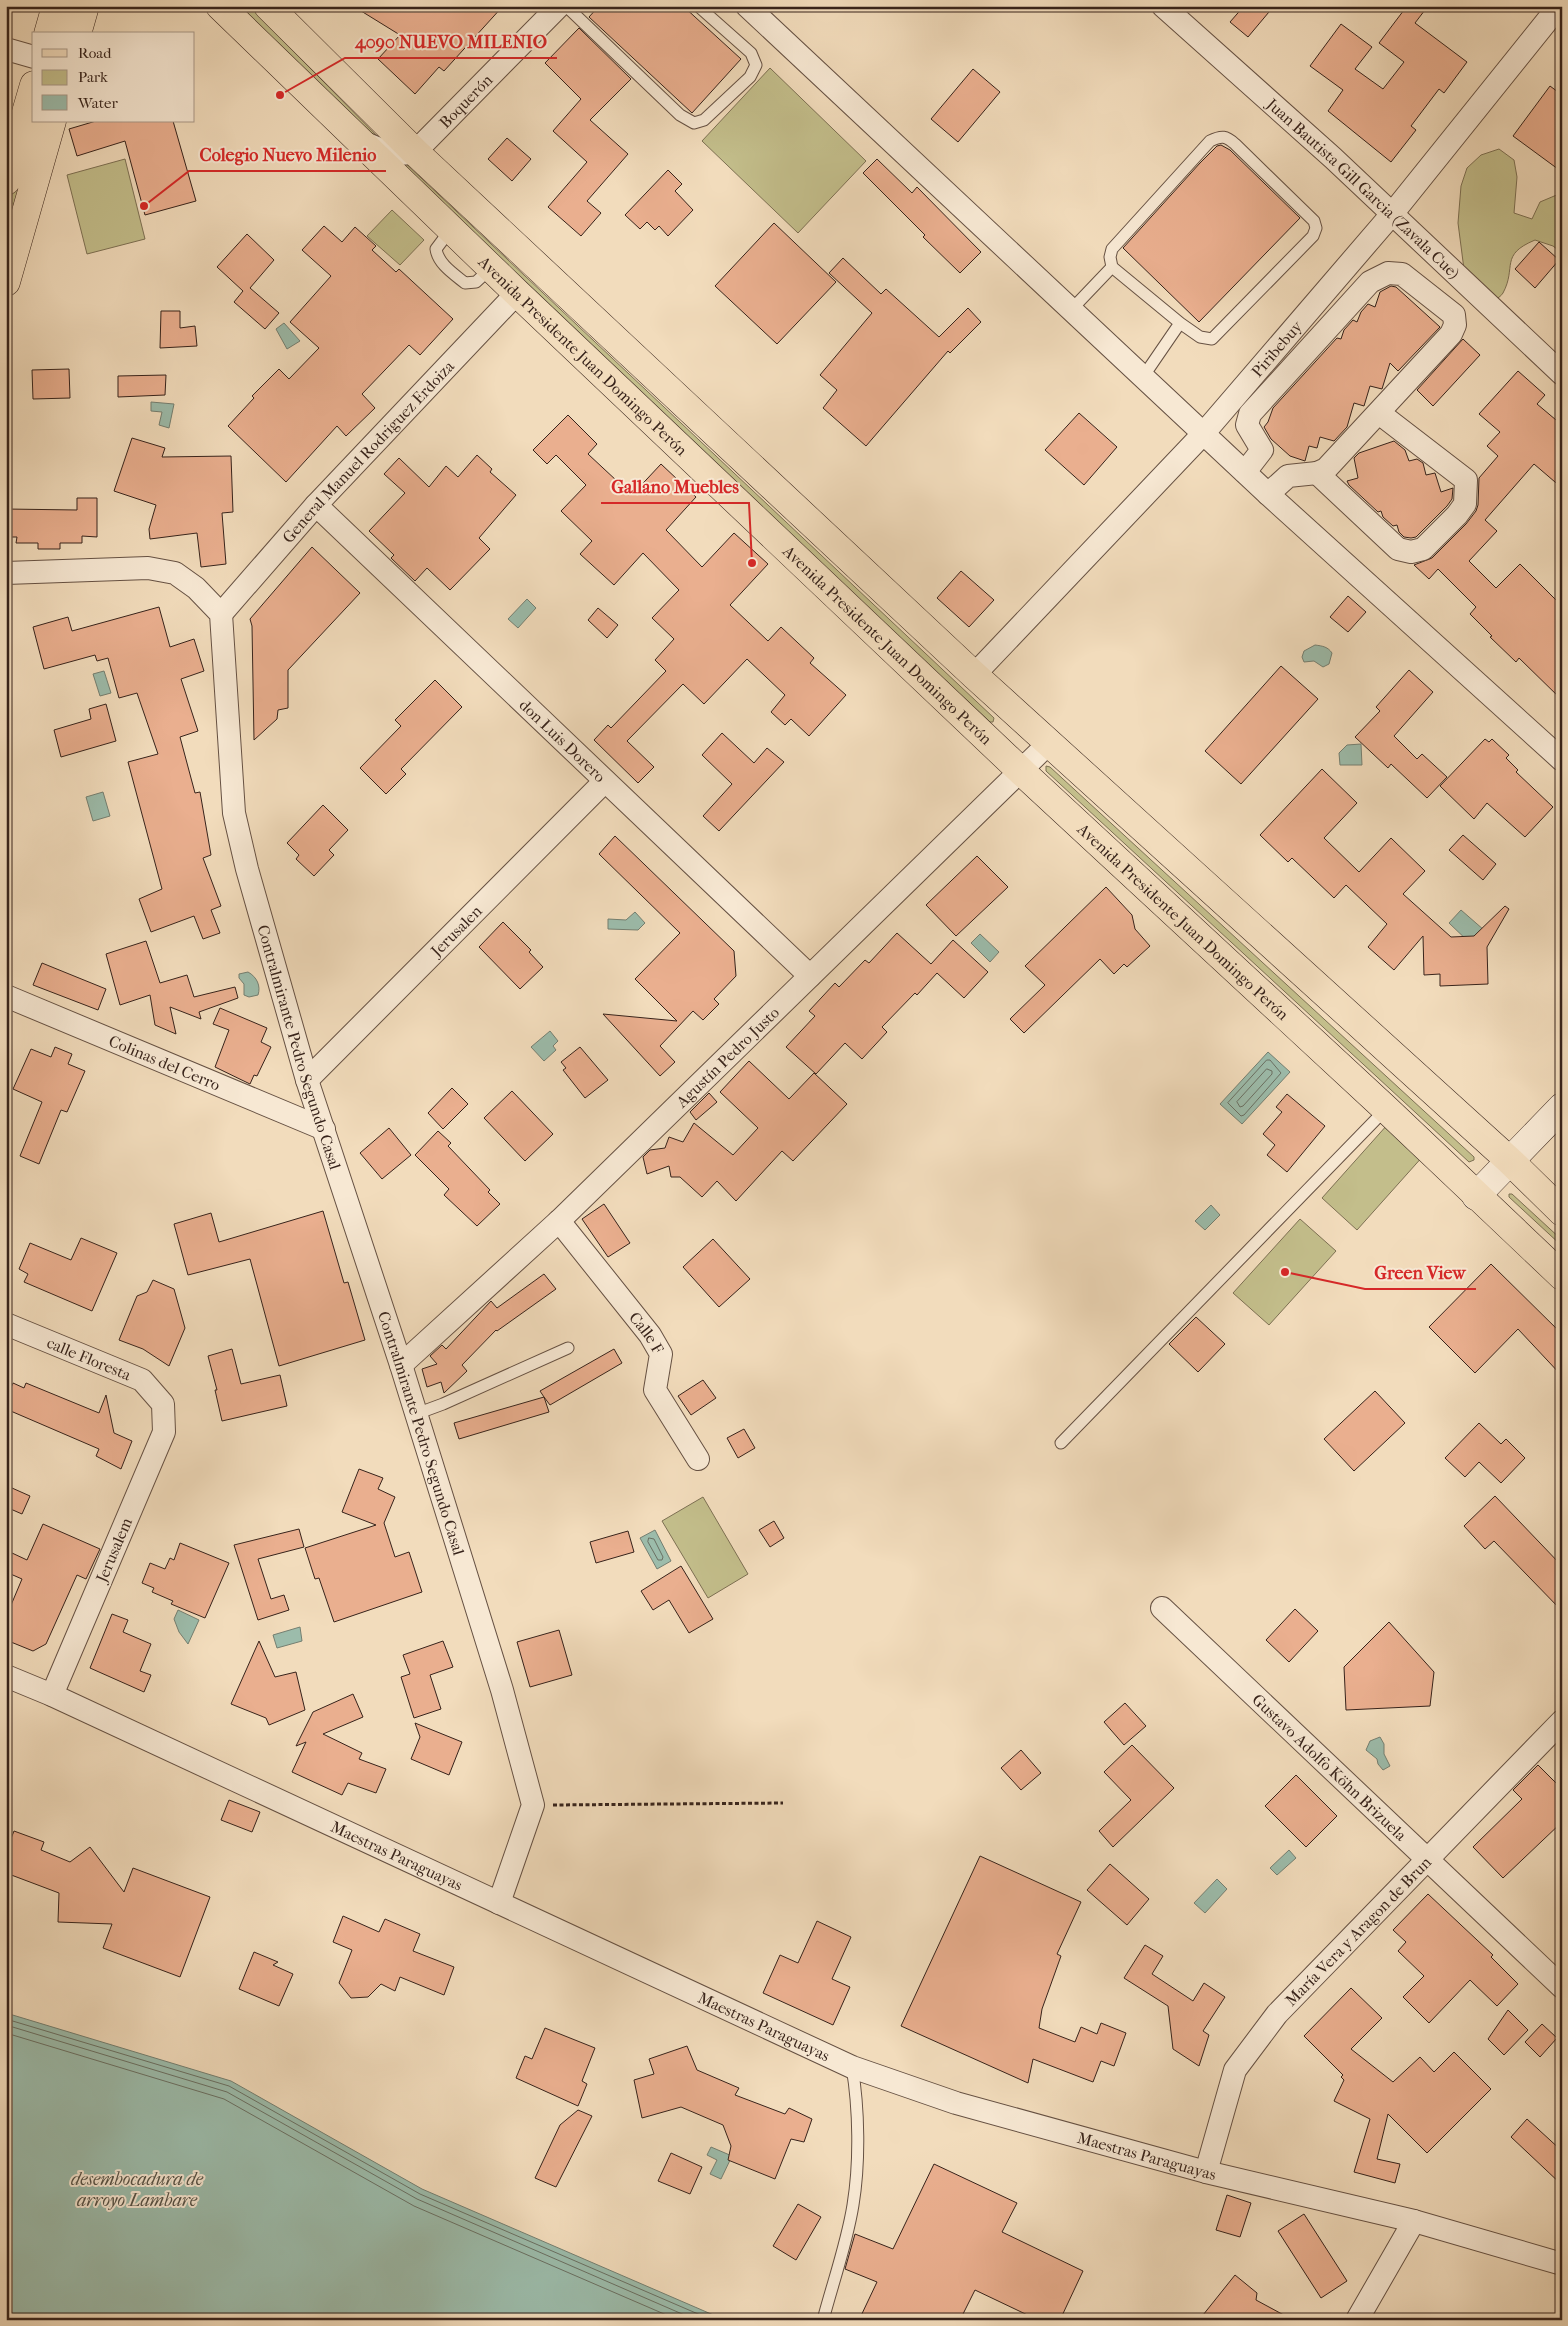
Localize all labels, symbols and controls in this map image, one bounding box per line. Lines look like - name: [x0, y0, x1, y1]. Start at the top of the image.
- callout: 4090 NUEVO MILENIO: [345, 25, 557, 58]
- legend: [32, 32, 195, 122]
- text: 4090 NUEVO MILENIO: [354, 32, 547, 53]
- text: Road: [78, 44, 112, 62]
- text: Park: [78, 68, 108, 86]
- street label: Boquerón: [435, 70, 497, 132]
- street label: Juan Bautista Gill Garcia (Zavala Cue): [1262, 93, 1464, 282]
- text: Water: [77, 94, 118, 112]
- callout: Colegio Nuevo Milenio: [189, 138, 386, 171]
- text: Colegio Nuevo Milenio: [200, 145, 376, 166]
- street label: Avenida Presidente Juan Domingo Perón: [474, 251, 692, 460]
- street label: Piribebuy: [1247, 316, 1306, 381]
- street label: General Manuel Rodriguez Erdoiza: [278, 356, 458, 547]
- callout: Gallano Muebles: [601, 470, 749, 503]
- text: Gallano Muebles: [611, 477, 739, 498]
- street label: Avenida Presidente Juan Domingo Perón: [779, 540, 997, 749]
- street label: don Luis Dorero: [516, 695, 610, 786]
- street label: Avenida Presidente Juan Domingo Perón: [1073, 818, 1293, 1024]
- street label: Jerusalen: [425, 901, 486, 961]
- street label: Contralmirante Pedro Segundo Casal: [254, 923, 346, 1172]
- street label: Agustín Pedro Justo: [671, 1002, 783, 1112]
- street label: Colinas del Cerro: [106, 1031, 223, 1094]
- callout: Green View: [1365, 1256, 1476, 1289]
- text: Green View: [1374, 1263, 1467, 1284]
- street label: Calle F: [626, 1308, 668, 1357]
- street label: Contralmirante Pedro Segundo Casal: [374, 1309, 469, 1558]
- street label: calle Floresta: [44, 1332, 135, 1384]
- street label: Jerusalem: [91, 1514, 136, 1587]
- street label: Gustavo Adolfo Köhn Brizuela: [1249, 1689, 1411, 1845]
- street label: Maestras Paraguayas: [328, 1817, 466, 1894]
- street label: María Vera y Aragon de Brun: [1281, 1852, 1435, 2010]
- street label: Maestras Paraguayas: [695, 1987, 833, 2065]
- street label: Maestras Paraguayas: [1075, 2127, 1218, 2184]
- water label: desembocadura de arroyo Lambare: [71, 2169, 204, 2211]

